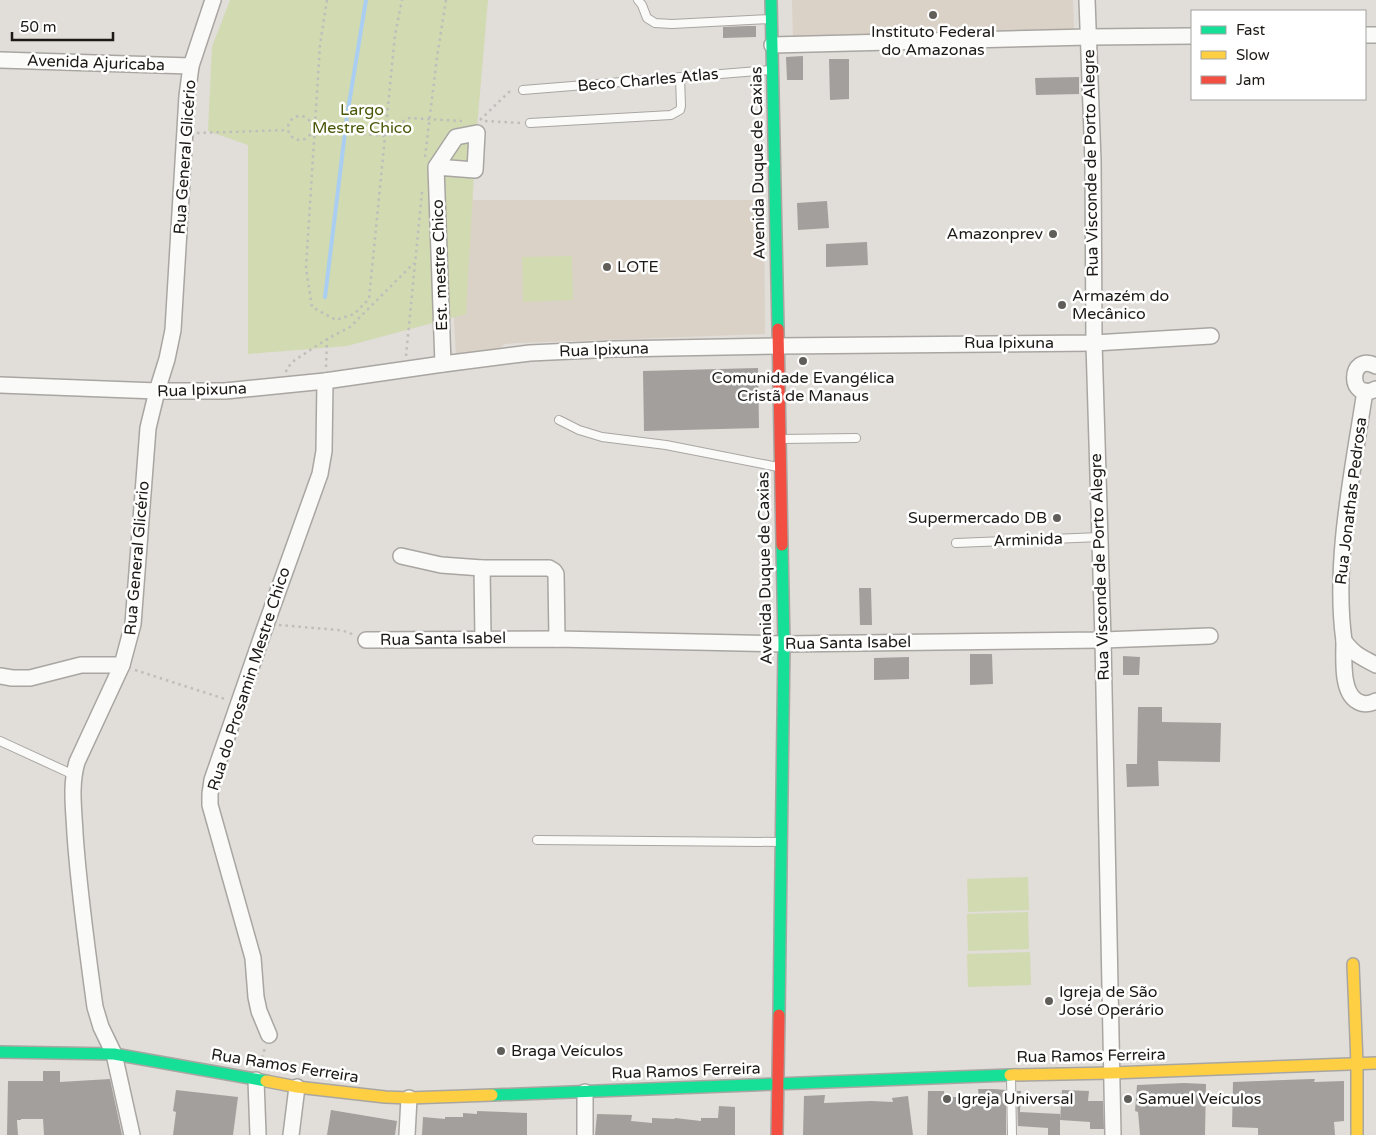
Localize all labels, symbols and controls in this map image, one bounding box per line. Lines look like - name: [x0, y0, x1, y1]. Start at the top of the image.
- marker: Instituto Federal do Amazonas: [927, 9, 939, 21]
- scale bar: [12, 10, 114, 42]
- legend: [1191, 10, 1366, 100]
- text: 50 m: [20, 18, 57, 36]
- text: Fast: [1236, 21, 1266, 39]
- place label: Instituto Federal do Amazonas: [871, 22, 995, 60]
- text: Slow: [1236, 46, 1270, 64]
- street label: Rua Visconde de Porto Alegre: [1079, 49, 1103, 277]
- street label: Avenida Ajuricaba: [27, 51, 165, 75]
- street label: Beco Charles Atlas: [577, 64, 719, 96]
- street label: Avenida Duque de Caxias: [746, 66, 770, 260]
- text: Jam: [1236, 71, 1265, 89]
- street label: Rua General Glicério: [170, 79, 200, 235]
- park label: Largo Mestre Chico: [312, 100, 412, 138]
- street label: Est. mestre Chico: [428, 199, 452, 331]
- place label: Amazonprev: [947, 224, 1044, 244]
- marker: Amazonprev: [1047, 228, 1059, 240]
- place label: LOTE: [617, 257, 659, 277]
- marker: LOTE: [601, 261, 613, 273]
- place label: Armazém do Mecânico: [1072, 286, 1169, 324]
- marker: Armazém do Mecânico: [1056, 299, 1068, 311]
- street label: Rua Ipixuna: [964, 333, 1054, 353]
- street label: Rua Ipixuna: [559, 338, 649, 362]
- marker: Comunidade Evangélica Cristã de Manaus: [797, 355, 809, 367]
- place label: Comunidade Evangélica Cristã de Manaus: [712, 368, 894, 406]
- street label: Rua Ipixuna: [157, 378, 247, 402]
- street label: Rua Jonathas Pedrosa: [1331, 416, 1371, 586]
- street label: Rua Visconde de Porto Alegre: [1086, 453, 1114, 681]
- street label: Avenida Duque de Caxias: [753, 471, 777, 665]
- street label: Rua General Glicério: [120, 480, 154, 636]
- place label: Supermercado DB: [908, 508, 1047, 528]
- marker: Supermercado DB: [1051, 512, 1063, 524]
- street label: Arminida: [993, 529, 1063, 551]
- street label: Rua do Prosamin Mestre Chico: [203, 565, 295, 793]
- street label: Rua Santa Isabel: [380, 628, 506, 650]
- street label: Rua Santa Isabel: [785, 632, 911, 654]
- place label: Igreja de São José Operário: [1059, 982, 1164, 1020]
- marker: Igreja de São José Operário: [1043, 995, 1055, 1007]
- place label: Braga Veículos: [511, 1041, 623, 1061]
- street label: Rua Ramos Ferreira: [210, 1044, 360, 1088]
- marker: Braga Veículos: [495, 1045, 507, 1057]
- street label: Rua Ramos Ferreira: [1016, 1045, 1166, 1067]
- street label: Rua Ramos Ferreira: [611, 1058, 761, 1084]
- place label: Igreja Universal: [957, 1089, 1073, 1109]
- place label: Samuel Veículos: [1138, 1089, 1261, 1109]
- marker: Igreja Universal: [941, 1093, 953, 1105]
- marker: Samuel Veículos: [1122, 1093, 1134, 1105]

